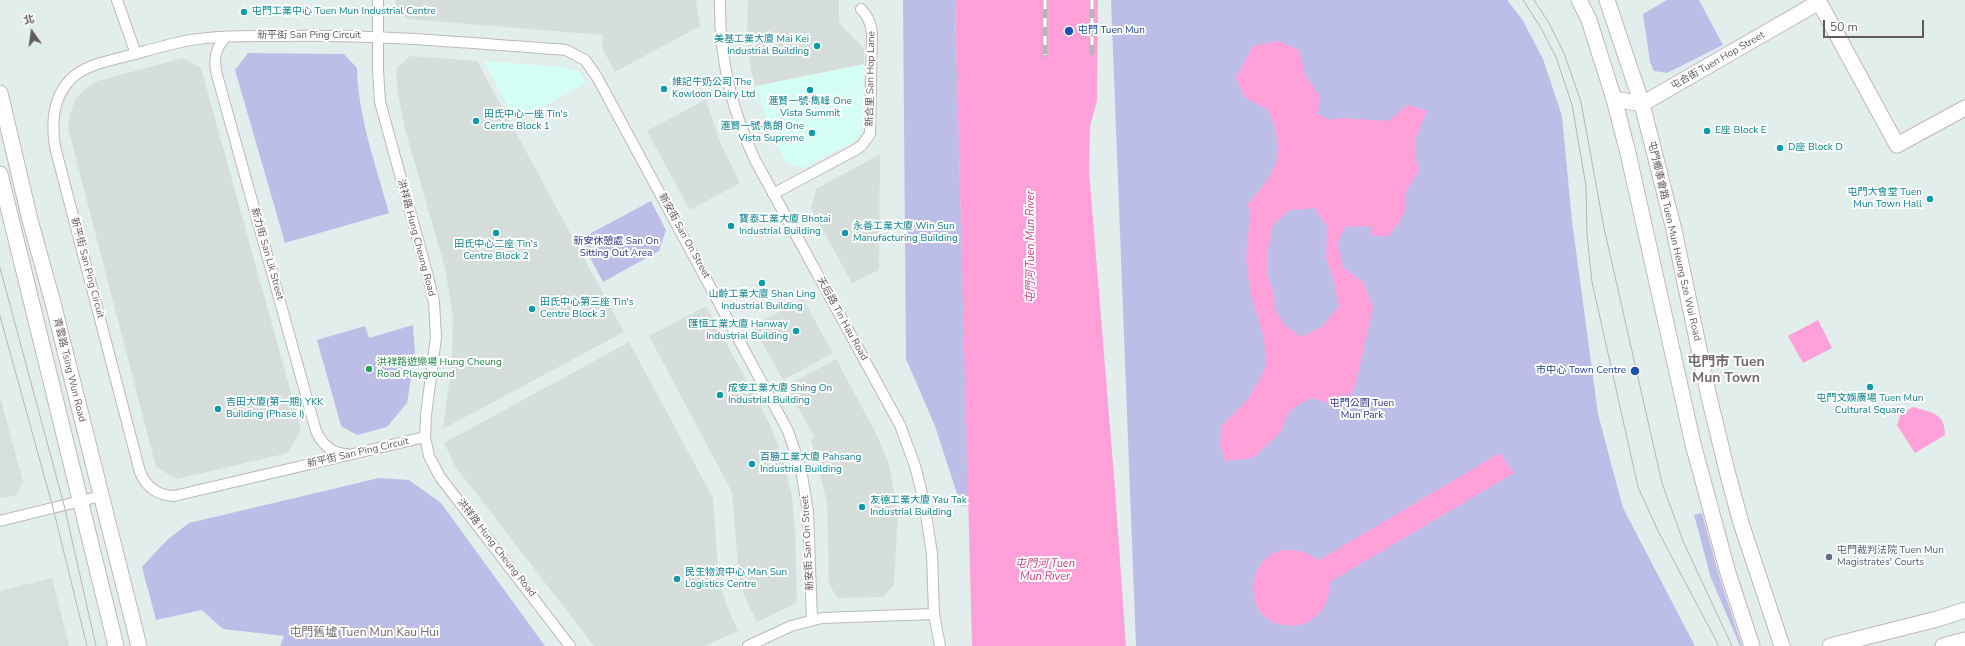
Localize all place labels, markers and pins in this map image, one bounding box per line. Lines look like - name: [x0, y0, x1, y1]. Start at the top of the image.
- place label: 屯門工業中心 Tuen Mun Industrial Centre: [252, 6, 436, 18]
- marker: 屯門工業中心 Tuen Mun Industrial Centre: [239, 7, 249, 17]
- marker: 屯門 Tuen Mun: [1063, 25, 1075, 37]
- place label: 屯門 Tuen Mun: [1078, 25, 1145, 37]
- place label: 美基工業大廈 Mai Kei Industrial Building: [714, 34, 809, 58]
- marker: 美基工業大廈 Mai Kei Industrial Building: [812, 41, 822, 51]
- place label: 維記牛奶公司 The Kowloon Dairy Ltd: [672, 77, 755, 100]
- marker: 維記牛奶公司 The Kowloon Dairy Ltd: [659, 84, 669, 94]
- marker: 滙賢一號·雋峰 One Vista Summit: [805, 85, 815, 95]
- place label: 滙賢一號·雋峰 One Vista Summit: [768, 96, 852, 120]
- place label: 田氏中心一座 Tin's Centre Block 1: [484, 109, 568, 132]
- marker: 田氏中心一座 Tin's Centre Block 1: [471, 116, 481, 126]
- place label: 滙賢一號·雋朗 One Vista Supreme: [720, 121, 804, 144]
- place label: E座 Block E: [1715, 125, 1767, 137]
- marker: E座 Block E: [1702, 126, 1712, 136]
- marker: 滙賢一號·雋朗 One Vista Supreme: [807, 128, 817, 138]
- place label: D座 Block D: [1788, 142, 1843, 154]
- marker: D座 Block D: [1775, 143, 1785, 153]
- place label: 屯門大會堂 Tuen Mun Town Hall: [1848, 187, 1922, 210]
- marker: 屯門大會堂 Tuen Mun Town Hall: [1925, 194, 1935, 204]
- place label: 寶泰工業大廈 Bhotai Industrial Building: [739, 214, 831, 238]
- marker: 寶泰工業大廈 Bhotai Industrial Building: [726, 221, 736, 231]
- place label: 永善工業大廈 Win Sun Manufacturing Building: [853, 221, 958, 244]
- marker: 田氏中心二座 Tin's Centre Block 2: [491, 228, 501, 238]
- marker: 永善工業大廈 Win Sun Manufacturing Building: [840, 228, 850, 238]
- place label: 田氏中心二座 Tin's Centre Block 2: [454, 239, 538, 262]
- marker: 山齡工業大廈 Shan Ling Industrial Building: [757, 278, 767, 288]
- place label: 山齡工業大廈 Shan Ling Industrial Building: [708, 289, 816, 312]
- place label: 田氏中心第三座 Tin's Centre Block 3: [540, 297, 634, 320]
- marker: 田氏中心第三座 Tin's Centre Block 3: [527, 304, 537, 314]
- place label: 匯恒工業大廈 Hanway Industrial Building: [688, 319, 788, 342]
- marker: 匯恒工業大廈 Hanway Industrial Building: [791, 326, 801, 336]
- place label: 洪祥路遊樂場 Hung Cheung Road Playground: [377, 357, 502, 380]
- marker: 洪祥路遊樂場 Hung Cheung Road Playground: [364, 364, 374, 374]
- place label: 市中心 Town Centre: [1536, 365, 1626, 377]
- marker: 市中心 Town Centre: [1629, 365, 1641, 377]
- marker: 屯門文娛廣場 Tuen Mun Cultural Square: [1865, 382, 1875, 392]
- place label: 成安工業大廈 Shing On Industrial Building: [728, 383, 832, 406]
- marker: 成安工業大廈 Shing On Industrial Building: [715, 390, 725, 400]
- place label: 屯門文娛廣場 Tuen Mun Cultural Square: [1817, 393, 1923, 416]
- place label: 吉田大廈(第一期) YKK Building (Phase I): [226, 397, 324, 420]
- marker: 吉田大廈(第一期) YKK Building (Phase I): [213, 404, 223, 414]
- place label: 百勝工業大廈 Pahsang Industrial Building: [760, 452, 861, 476]
- marker: 百勝工業大廈 Pahsang Industrial Building: [747, 459, 757, 469]
- place label: 友德工業大廈 Yau Tak Industrial Building: [870, 495, 967, 518]
- marker: 友德工業大廈 Yau Tak Industrial Building: [857, 502, 867, 512]
- place label: 屯門裁判法院 Tuen Mun Magistrates' Courts: [1837, 545, 1944, 568]
- marker: 屯門裁判法院 Tuen Mun Magistrates' Courts: [1824, 552, 1834, 562]
- place label: 民生物流中心 Man Sun Logistics Centre: [685, 567, 787, 590]
- marker: 民生物流中心 Man Sun Logistics Centre: [672, 574, 682, 584]

